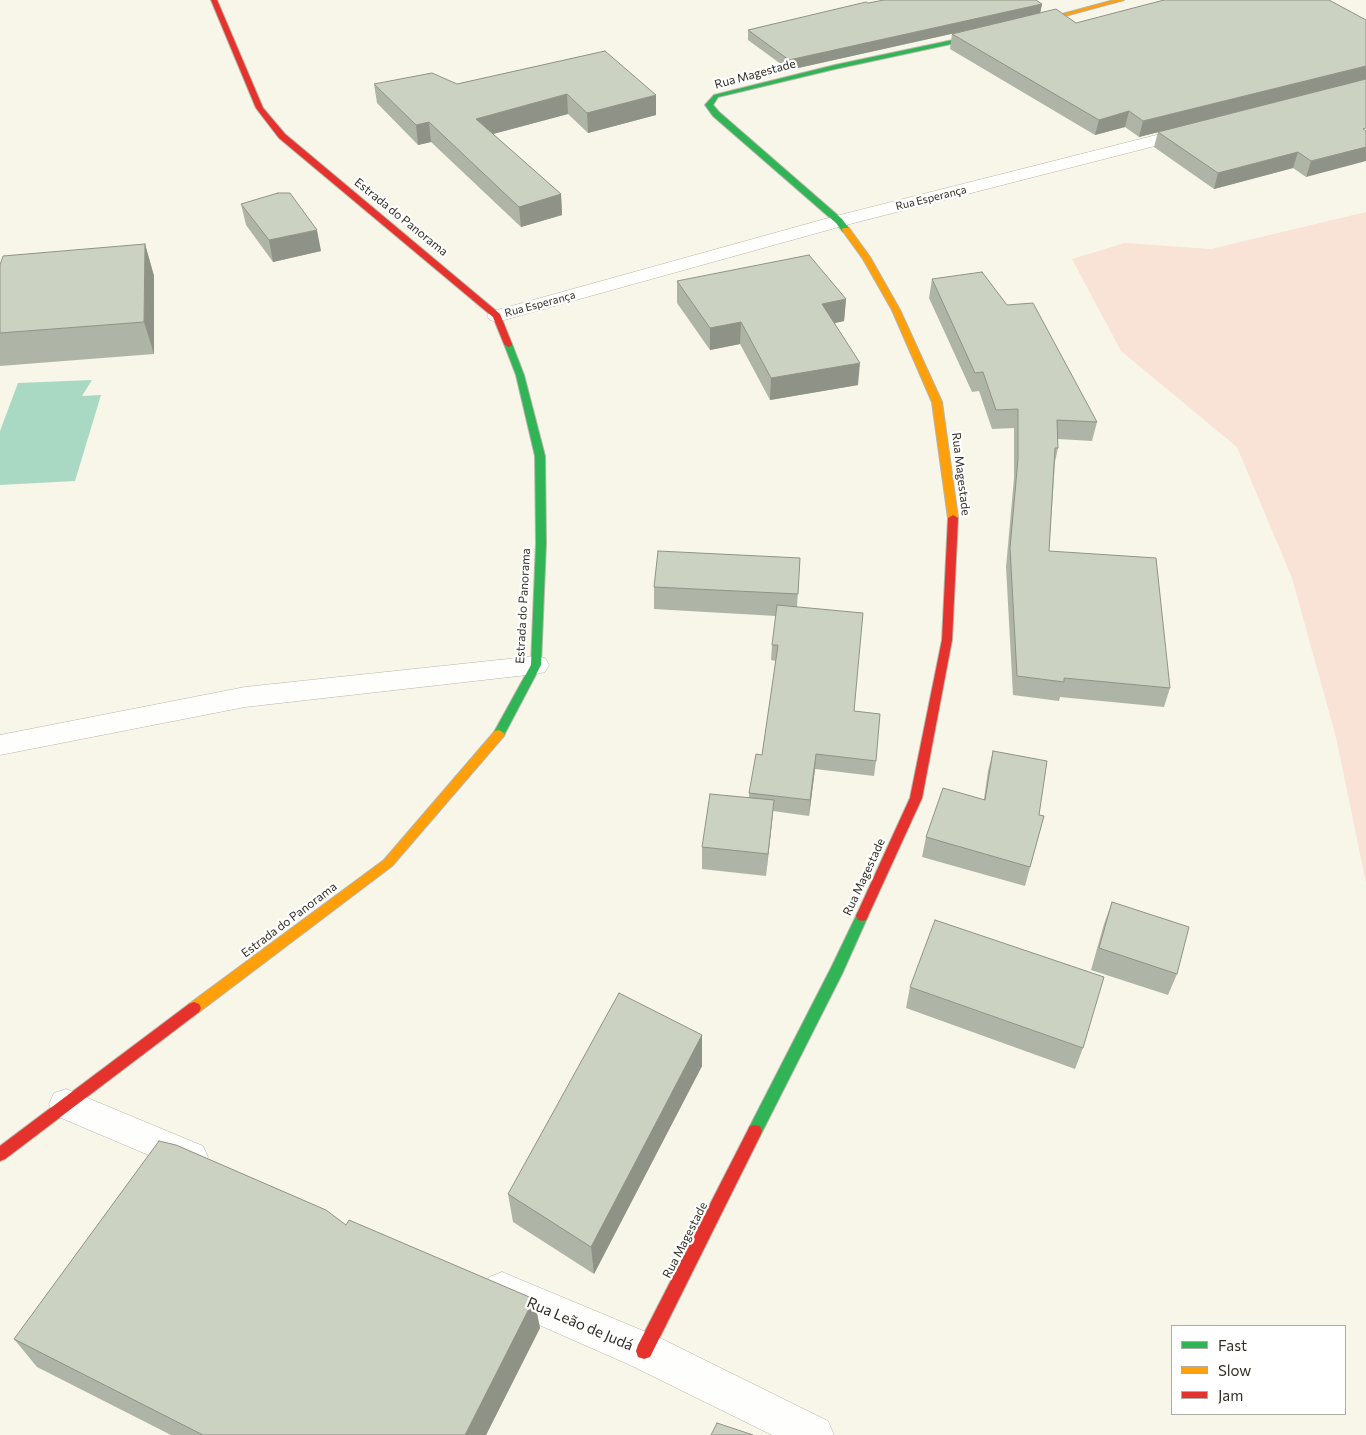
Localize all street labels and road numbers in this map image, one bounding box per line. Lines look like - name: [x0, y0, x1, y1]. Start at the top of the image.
- street label: Rua Magestade: [713, 56, 797, 92]
- street label: Estrada do Panorama: [351, 175, 451, 259]
- street label: Rua Esperança: [894, 183, 968, 213]
- street label: Rua Esperança: [503, 288, 577, 320]
- street label: Rua Magestade: [949, 432, 973, 516]
- street label: Estrada do Panorama: [513, 548, 533, 664]
- street label: Rua Magestade: [840, 836, 888, 918]
- street label: Estrada do Panorama: [238, 879, 340, 961]
- street label: Rua Magestade: [660, 1200, 710, 1280]
- street label: Rua Leão de Judá: [524, 1293, 636, 1355]

